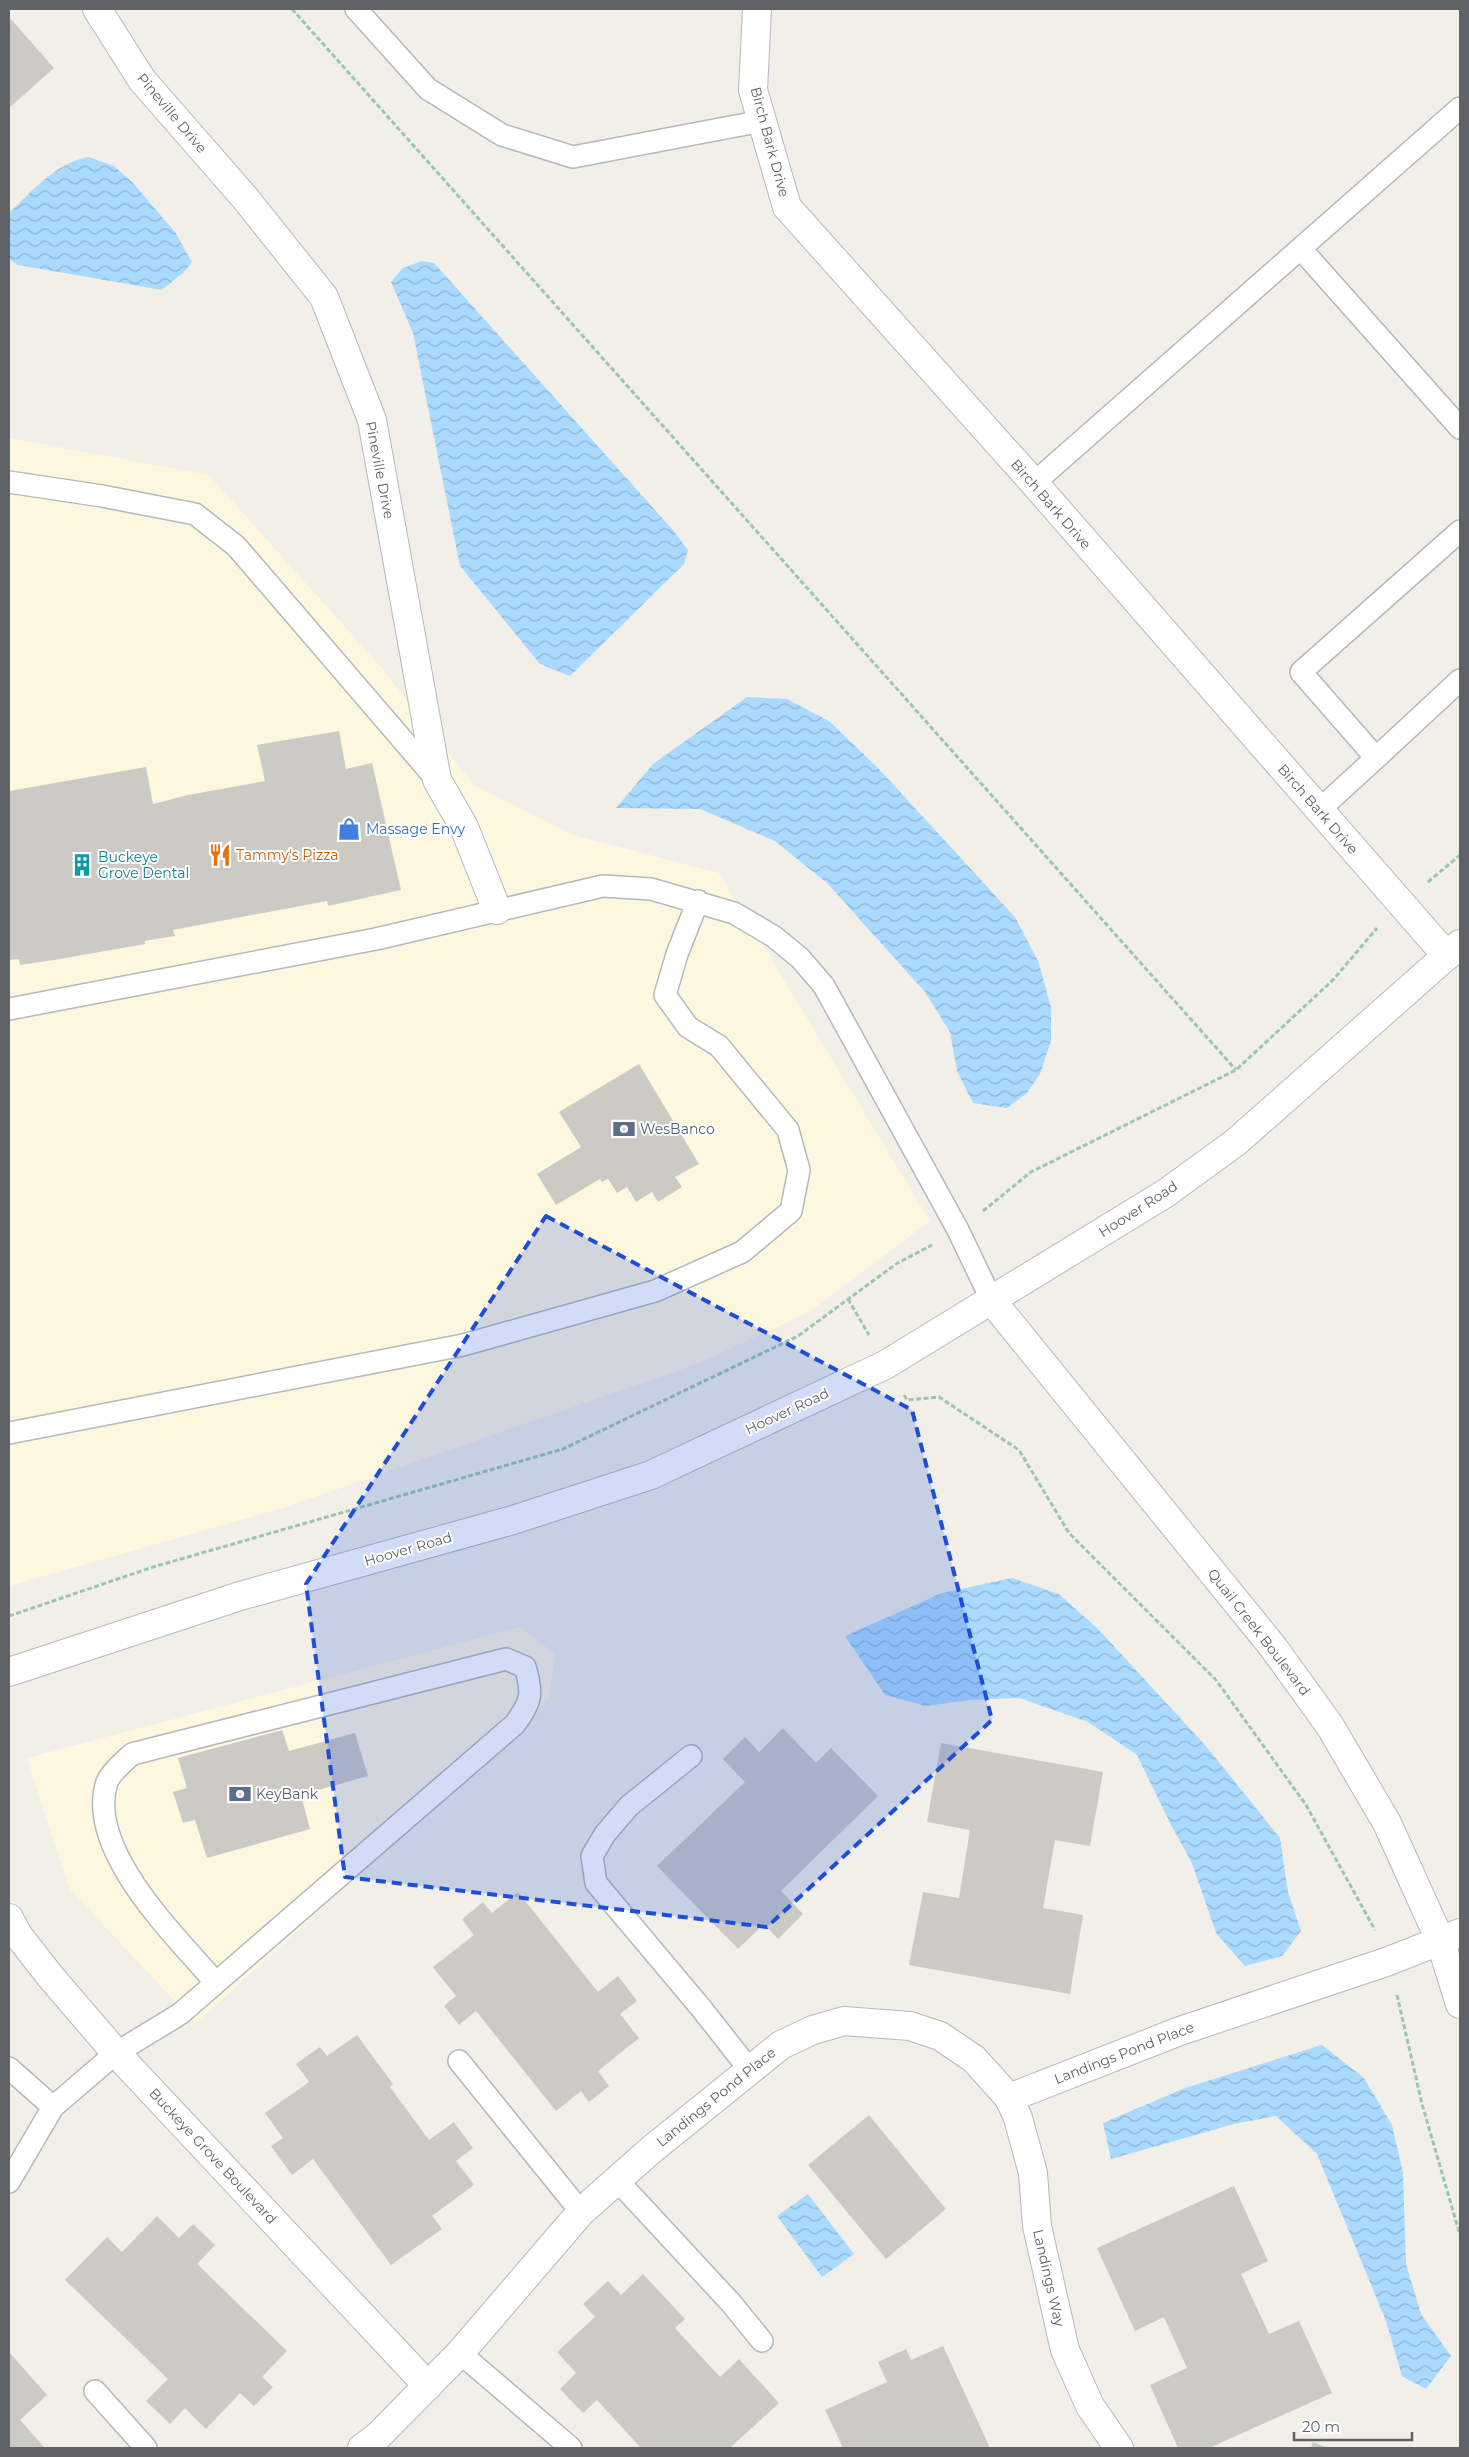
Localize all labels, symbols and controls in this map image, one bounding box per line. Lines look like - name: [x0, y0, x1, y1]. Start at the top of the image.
- street label: Pineville Drive: [133, 69, 211, 157]
- street label: Birch Bark Drive: [747, 85, 793, 199]
- street label: Pineville Drive: [362, 420, 398, 520]
- street label: Birch Bark Drive: [1007, 455, 1095, 553]
- street label: Birch Bark Drive: [1274, 760, 1362, 858]
- shop icon: Massage Envy: [336, 816, 362, 842]
- place label: Massage Envy: [366, 820, 465, 838]
- restaurant icon: Tammy's Pizza: [207, 842, 233, 868]
- place label: Tammy's Pizza: [236, 846, 339, 864]
- place label: Buckeye Grove Dental: [98, 848, 189, 882]
- building icon: Buckeye Grove Dental: [69, 852, 95, 878]
- bank icon: WesBanco: [611, 1116, 637, 1142]
- place label: WesBanco: [640, 1120, 715, 1138]
- street label: Hoover Road: [1095, 1177, 1181, 1241]
- street label: Hoover Road: [742, 1384, 832, 1438]
- street label: Hoover Road: [362, 1528, 454, 1570]
- street label: Quail Creek Boulevard: [1204, 1565, 1314, 1699]
- bank icon: KeyBank: [227, 1781, 253, 1807]
- place label: KeyBank: [256, 1785, 319, 1803]
- street label: Landings Pond Place: [1052, 2018, 1196, 2088]
- street label: Landings Pond Place: [653, 2043, 779, 2151]
- street label: Buckeye Grove Boulevard: [145, 2084, 281, 2228]
- street label: Landings Way: [1029, 2228, 1069, 2329]
- scale bar: [1294, 2410, 1412, 2442]
- text: 20 m: [1302, 2417, 1340, 2436]

